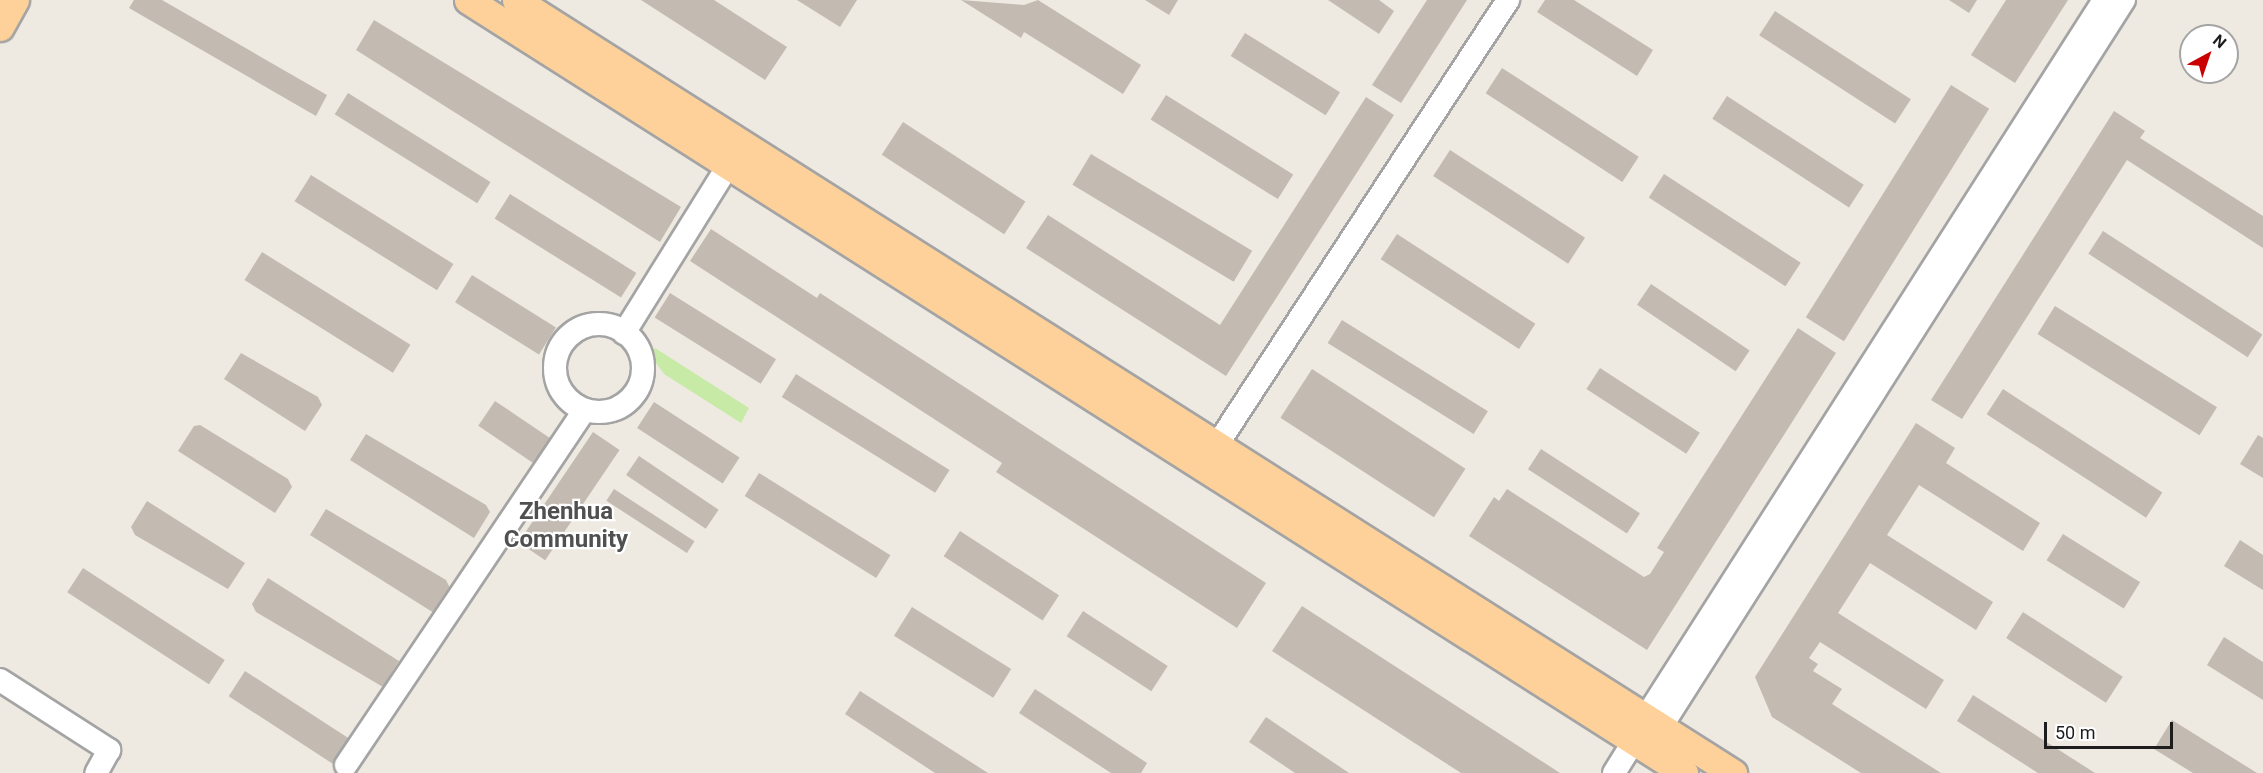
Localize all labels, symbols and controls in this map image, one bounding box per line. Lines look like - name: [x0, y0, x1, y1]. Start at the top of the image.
- north arrow: [2179, 24, 2239, 84]
- text: N: [2209, 30, 2230, 52]
- district label: Zhenhua Community: [504, 498, 628, 554]
- scale bar: [2047, 710, 2176, 748]
- text: 50 m: [2055, 722, 2095, 743]

